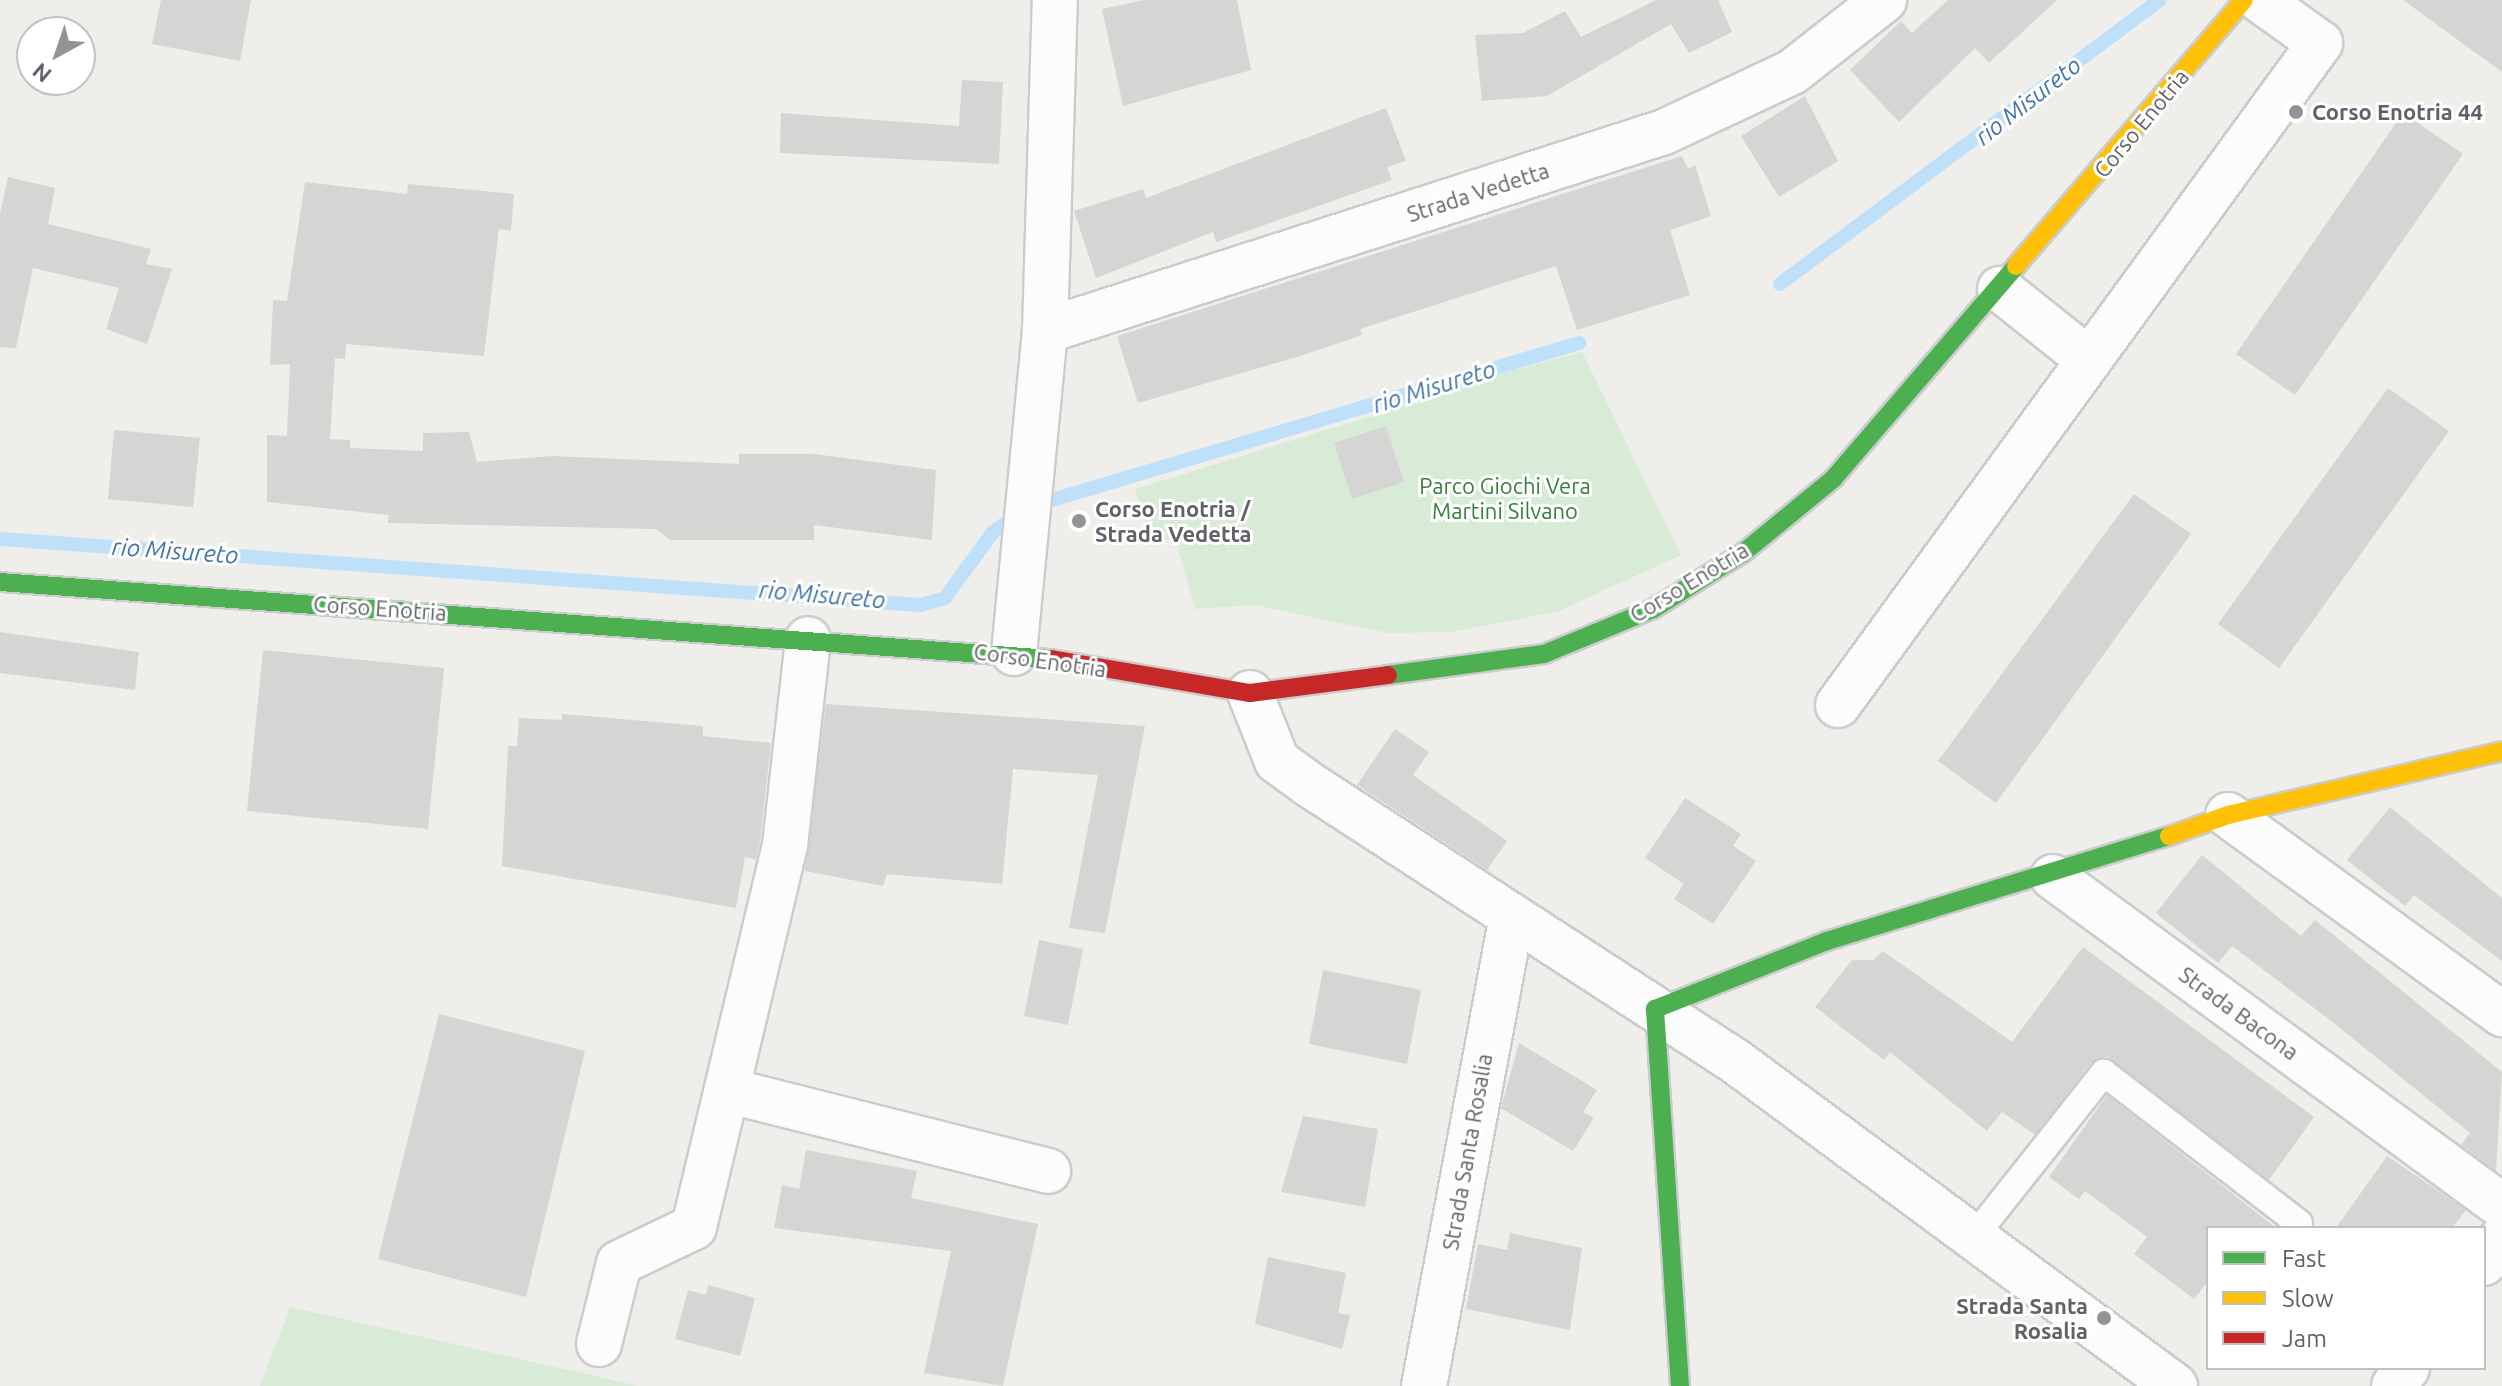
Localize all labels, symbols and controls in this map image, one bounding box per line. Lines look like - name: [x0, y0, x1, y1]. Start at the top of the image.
- north arrow: [16, 16, 96, 96]
- water label: rio Misureto: [1969, 51, 2087, 151]
- text: N: [27, 58, 56, 88]
- street label: Corso Enotria: [2088, 63, 2194, 183]
- place label: Corso Enotria 44: [2312, 99, 2483, 125]
- marker: Corso Enotria 44: [2287, 103, 2305, 121]
- street label: Strada Vedetta: [1404, 157, 1552, 227]
- water label: rio Misureto: [1369, 355, 1499, 419]
- park label: Parco Giochi Vera Martini Silvano: [1419, 472, 1591, 524]
- place label: Corso Enotria / Strada Vedetta: [1095, 495, 1252, 546]
- marker: Corso Enotria / Strada Vedetta: [1070, 512, 1088, 530]
- water label: rio Misureto: [111, 532, 239, 570]
- street label: Corso Enotria: [1625, 536, 1753, 628]
- water label: rio Misureto: [758, 575, 886, 615]
- street label: Corso Enotria: [312, 590, 448, 626]
- street label: Corso Enotria: [972, 638, 1108, 682]
- street label: Strada Bacona: [2174, 961, 2304, 1065]
- street label: Strada Santa Rosalia: [1437, 1052, 1497, 1252]
- legend: [2206, 1226, 2486, 1370]
- text: Fast: [2282, 1245, 2326, 1272]
- text: Slow: [2282, 1285, 2334, 1312]
- place label: Strada Santa Rosalia: [1956, 1292, 2088, 1344]
- marker: Strada Santa Rosalia: [2095, 1309, 2113, 1327]
- text: Jam: [2282, 1325, 2327, 1352]

